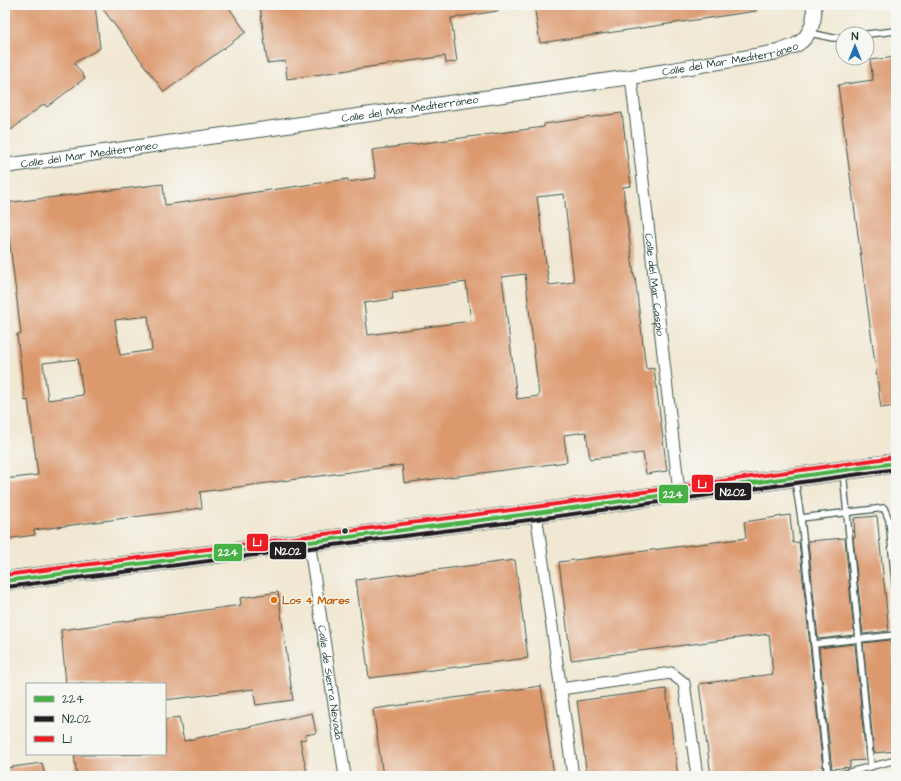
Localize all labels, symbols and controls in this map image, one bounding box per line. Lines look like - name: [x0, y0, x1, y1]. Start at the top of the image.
- north arrow: [835, 26, 875, 66]
- text: N: [852, 29, 859, 44]
- street label: Calle del Mar Mediterráneo: [661, 37, 801, 79]
- street label: Calle del Mar Mediterráneo: [340, 91, 480, 126]
- street label: Calle del Mar Mediterráneo: [20, 137, 160, 171]
- street label: Calle del Mar Caspio: [642, 233, 668, 337]
- line badge: L1: [691, 474, 714, 493]
- text: L1: [697, 477, 707, 492]
- line badge: N202: [714, 482, 752, 501]
- line badge: 224: [658, 484, 689, 504]
- text: N202: [720, 485, 747, 500]
- text: 224: [662, 487, 684, 502]
- unlabelled marker: [340, 526, 350, 536]
- line badge: L1: [246, 533, 269, 552]
- text: L1: [252, 535, 262, 550]
- line badge: N202: [269, 541, 307, 560]
- line badge: 224: [213, 543, 243, 562]
- text: N202: [275, 544, 302, 559]
- text: 224: [217, 545, 239, 560]
- place label: Los 4 Mares: [282, 593, 350, 608]
- marker: Los 4 Mares: [269, 595, 279, 605]
- street label: Calle de Sierra Nevada: [314, 624, 347, 741]
- legend: [26, 683, 166, 755]
- text: 224: [62, 691, 84, 708]
- text: N202: [62, 711, 91, 728]
- text: L1: [62, 731, 72, 748]

